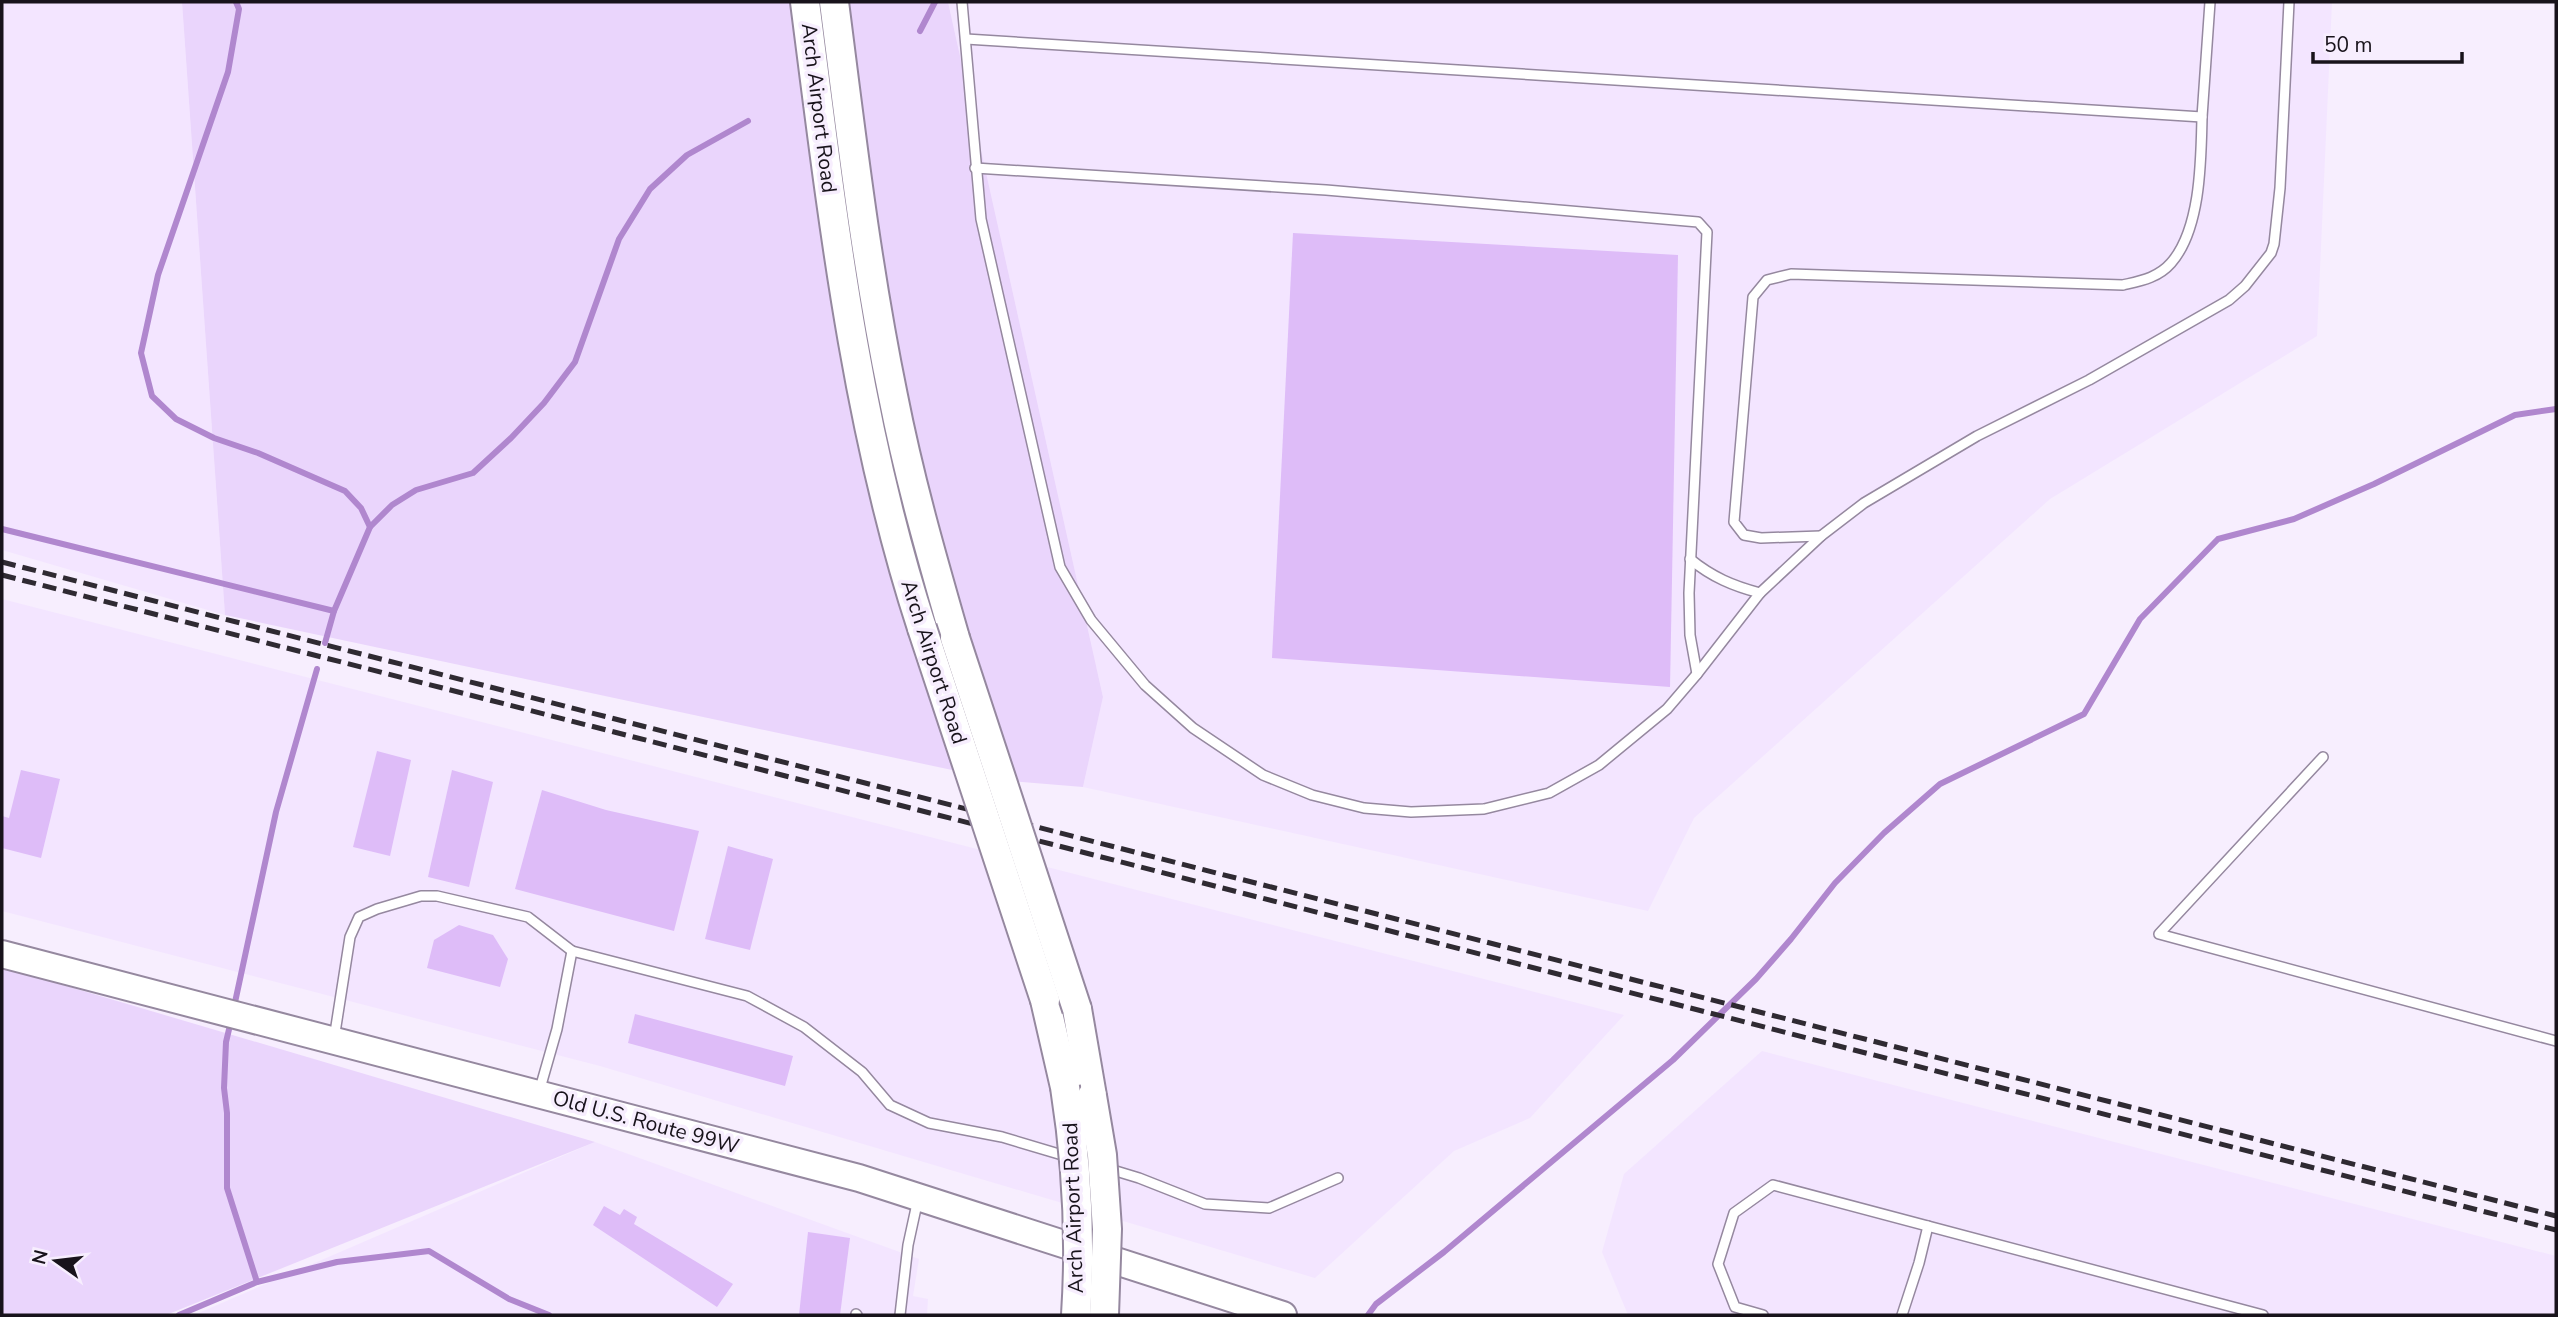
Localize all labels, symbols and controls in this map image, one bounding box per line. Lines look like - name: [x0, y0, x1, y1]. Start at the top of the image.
- street label: Arch Airport Road: [795, 21, 843, 195]
- scale bar: [2313, 21, 2462, 65]
- text: 50 m: [2324, 31, 2373, 59]
- street label: Arch Airport Road: [894, 576, 974, 748]
- street label: Old U.S. Route 99W: [550, 1084, 742, 1160]
- street label: Arch Airport Road: [1056, 1122, 1090, 1294]
- north arrow: [21, 1226, 91, 1296]
- text: N: [26, 1247, 55, 1267]

